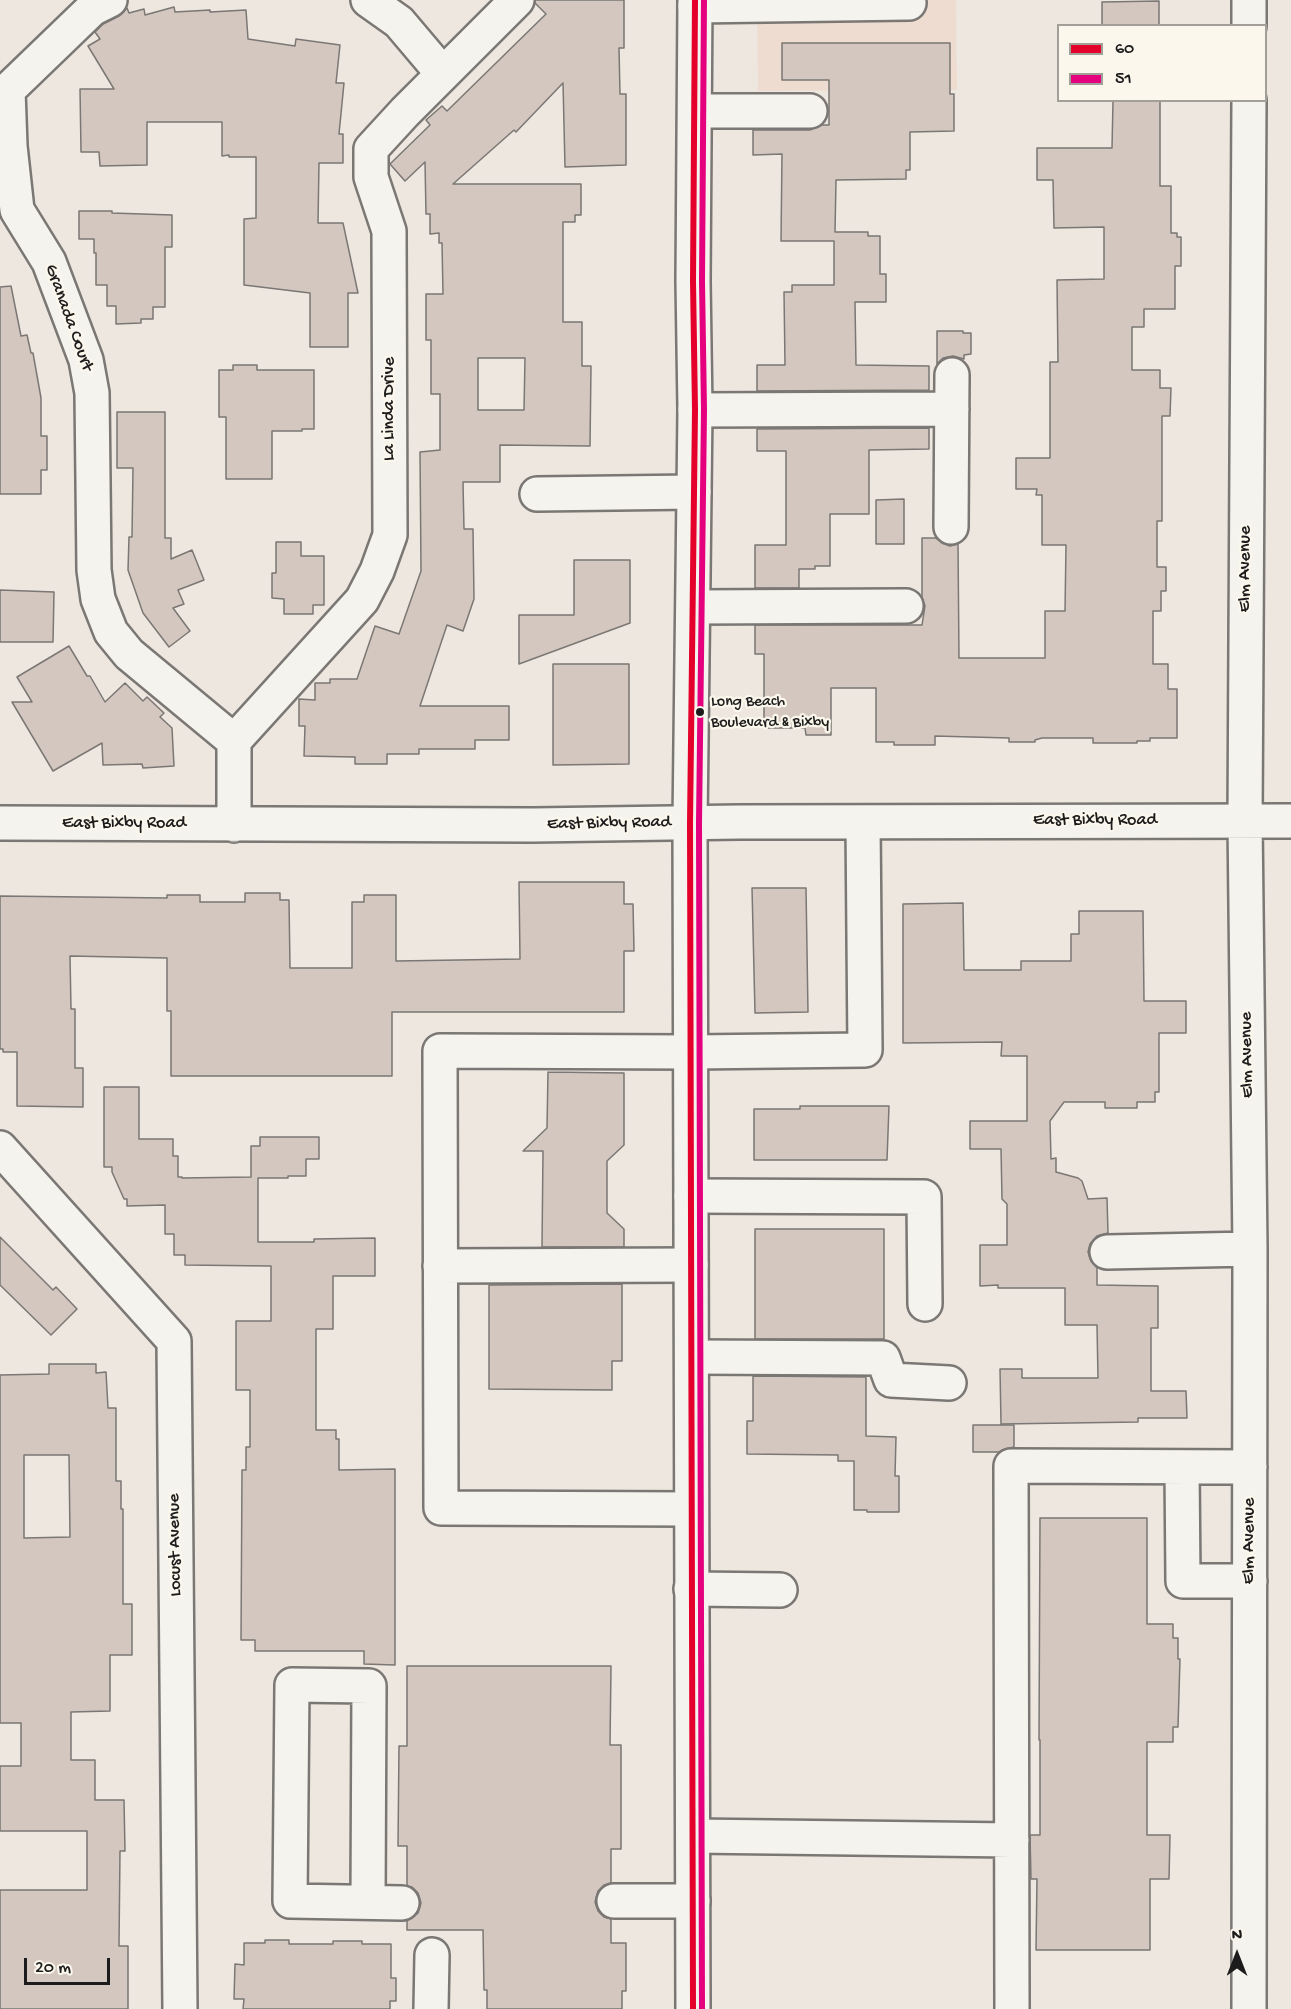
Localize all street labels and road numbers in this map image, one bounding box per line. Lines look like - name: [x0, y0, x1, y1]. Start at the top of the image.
- street label: Granada Court: [39, 262, 97, 374]
- street label: La Linda Drive: [379, 357, 401, 461]
- street label: Elm Avenue: [1235, 526, 1257, 612]
- street label: East Bixby Road: [1033, 810, 1157, 832]
- street label: East Bixby Road: [547, 812, 671, 836]
- street label: East Bixby Road: [62, 813, 186, 835]
- street label: Elm Avenue: [1236, 1012, 1260, 1098]
- street label: Locust Avenue: [164, 1493, 188, 1597]
- street label: Elm Avenue: [1239, 1498, 1261, 1584]

